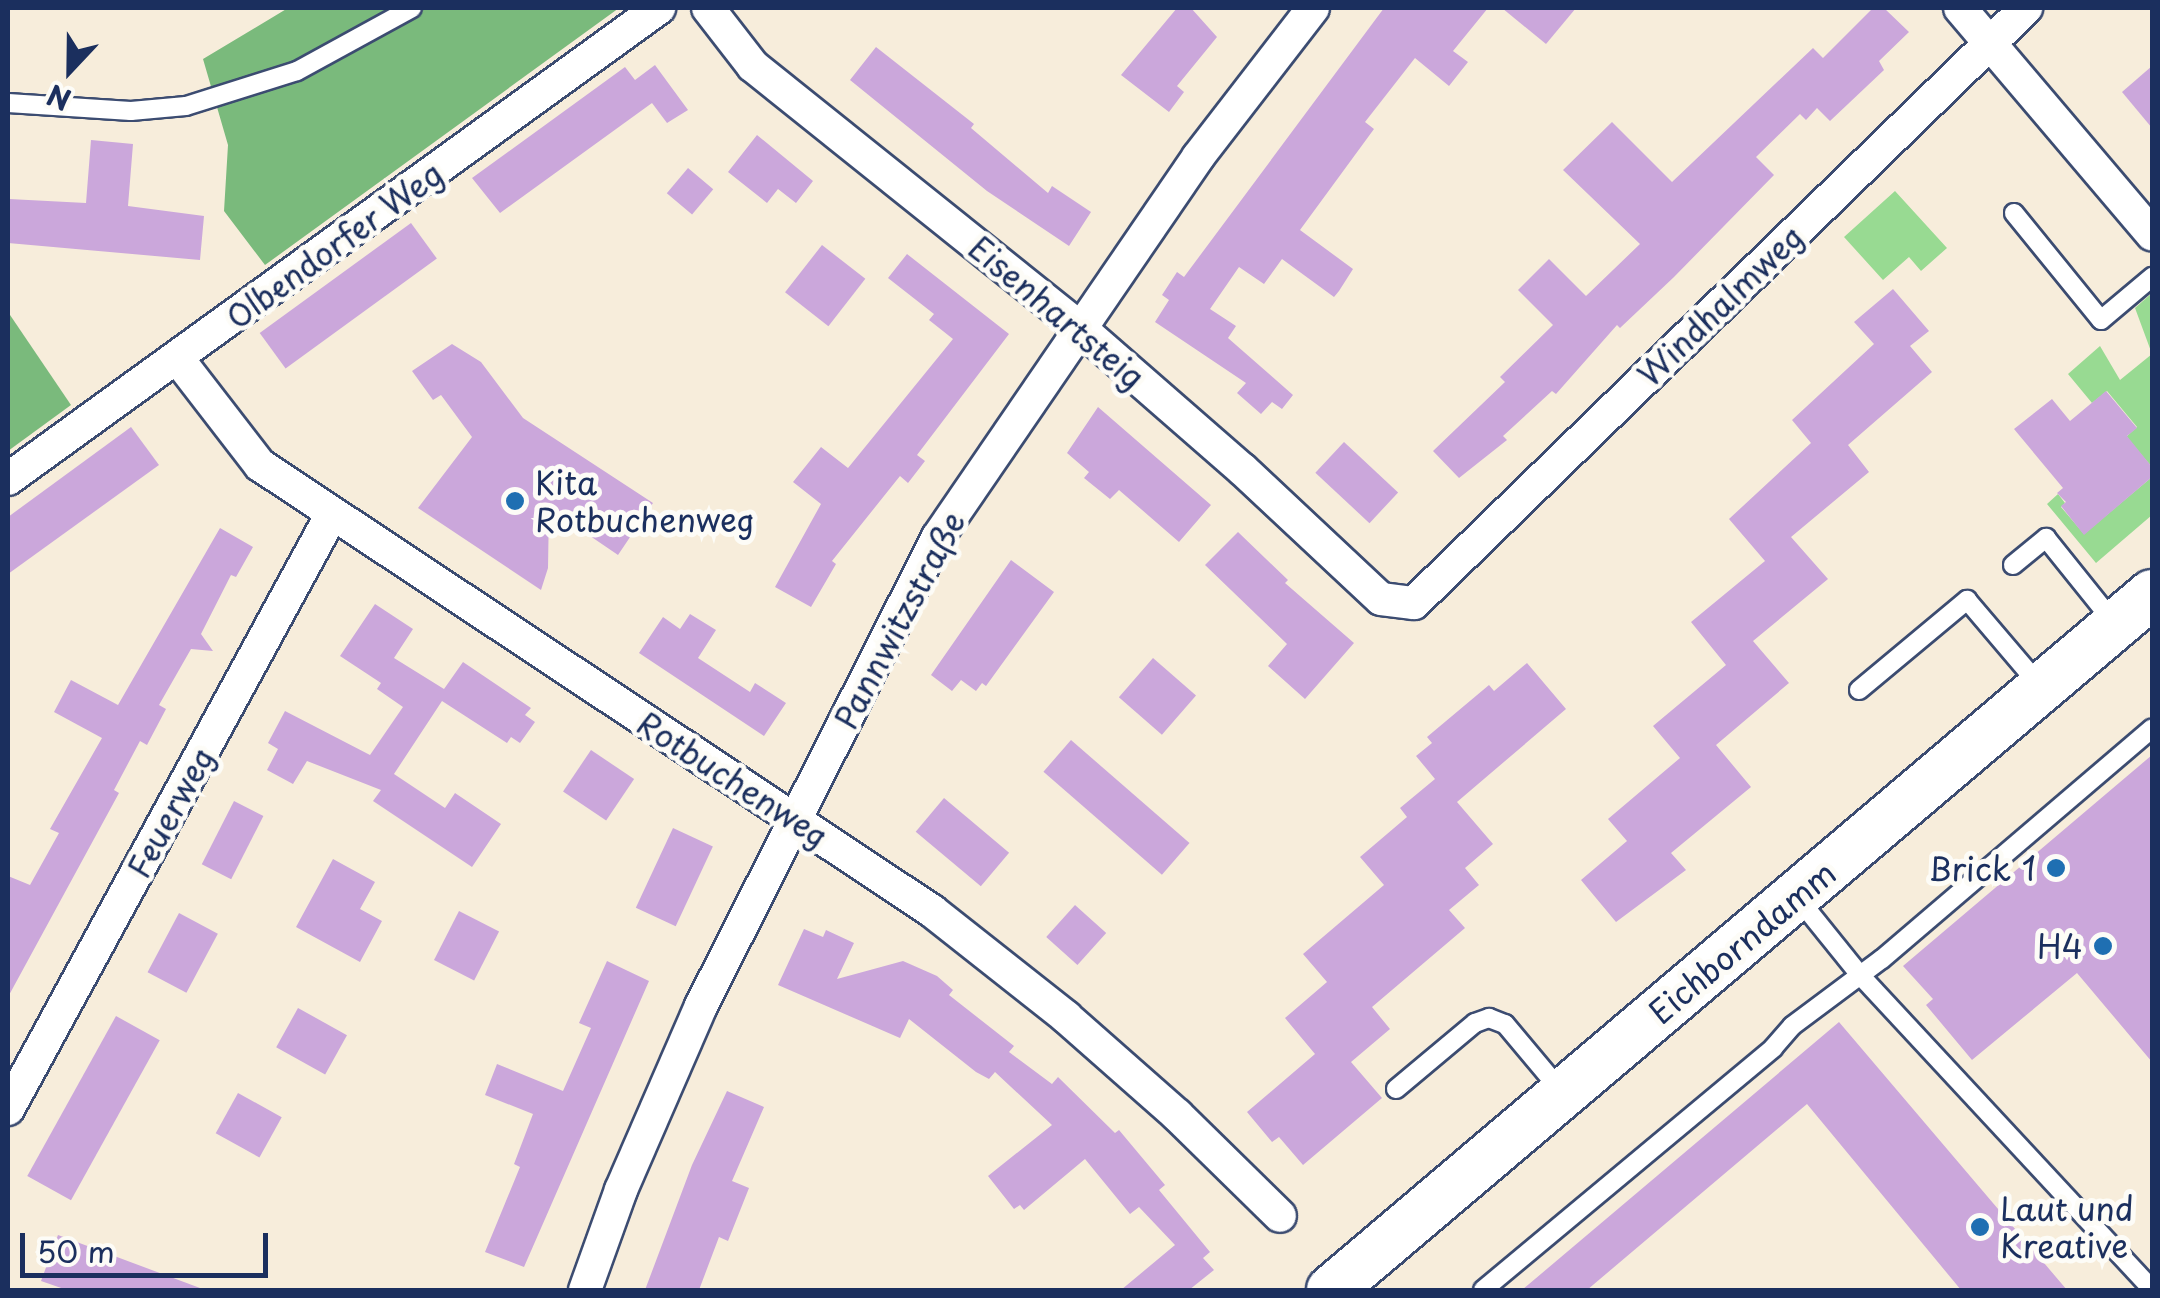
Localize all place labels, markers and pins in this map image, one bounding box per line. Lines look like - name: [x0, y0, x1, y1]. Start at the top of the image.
- place label: Kita Rotbuchenweg: [535, 464, 755, 539]
- marker: Kita Rotbuchenweg: [504, 490, 526, 512]
- place label: Brick 1: [1928, 849, 2036, 887]
- marker: Brick 1: [2045, 857, 2067, 879]
- place label: H4: [2037, 927, 2083, 965]
- marker: H4: [2092, 935, 2114, 957]
- place label: Laut und Kreative: [2000, 1190, 2134, 1265]
- marker: Laut und Kreative: [1969, 1216, 1991, 1238]

